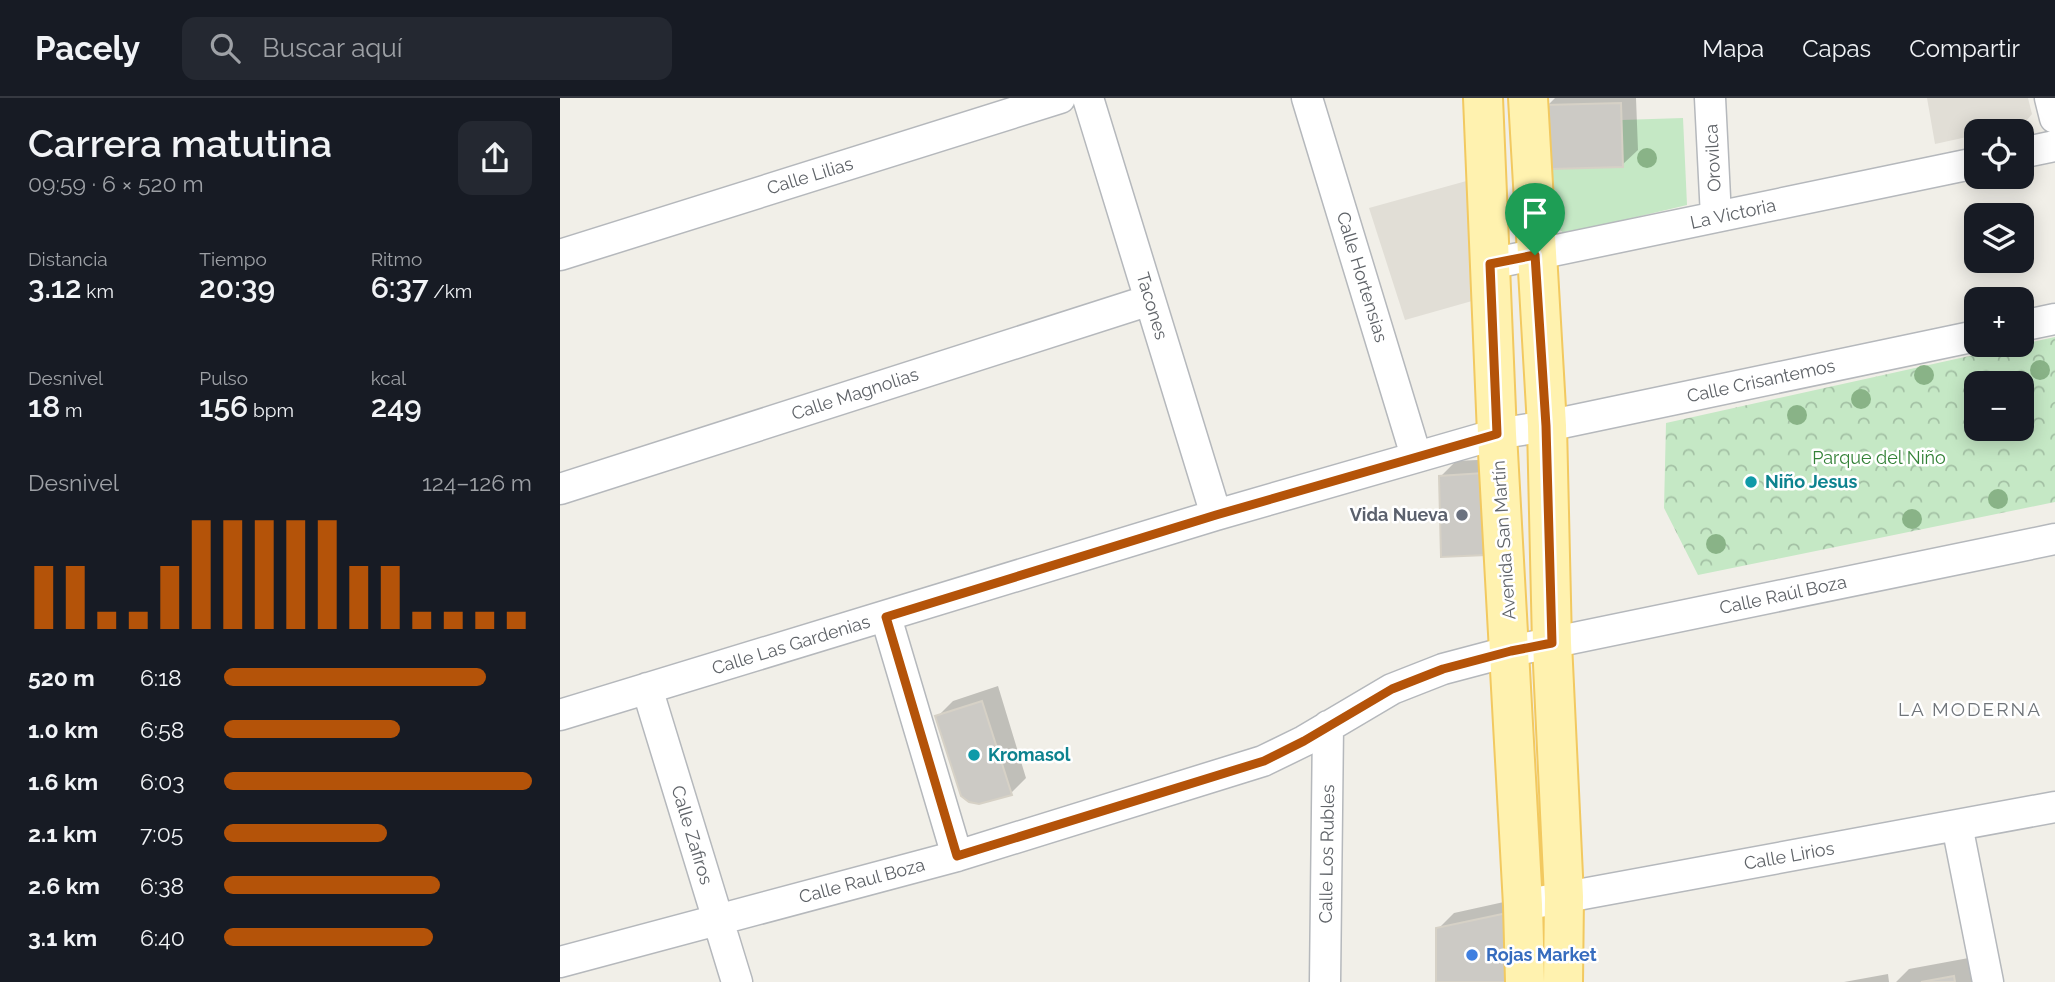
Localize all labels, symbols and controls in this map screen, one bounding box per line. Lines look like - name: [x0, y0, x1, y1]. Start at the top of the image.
- search box: [182, 17, 672, 80]
- text: Pacely: [35, 29, 140, 68]
- icon: search: [206, 29, 244, 67]
- text: Buscar aquí: [262, 33, 403, 63]
- text: Mapa: [1702, 34, 1764, 63]
- text: Capas: [1802, 34, 1871, 63]
- text: Compartir: [1909, 34, 2020, 63]
- map controls: [1964, 119, 2034, 441]
- button: locate: [1964, 119, 2034, 189]
- text: Carrera matutina: [28, 121, 332, 166]
- button: share: [458, 121, 532, 195]
- street label: Orovilca: [1700, 124, 1725, 193]
- street label: Calle Lilias: [764, 152, 856, 199]
- text: 09:59 · 6 × 520 m: [28, 170, 204, 197]
- pin: [1505, 183, 1565, 255]
- icon: arrive: [1516, 194, 1554, 232]
- street label: La Victoria: [1688, 194, 1778, 233]
- button: layers: [1964, 203, 2034, 273]
- street label: Calle Hortensias: [1333, 209, 1392, 345]
- text: Distancia: [28, 248, 108, 270]
- text: Tiempo: [199, 248, 267, 270]
- text: Ritmo: [371, 248, 422, 270]
- text: 3.12: [28, 270, 81, 305]
- text: 20:39: [199, 270, 275, 305]
- text: 6:37: [371, 270, 428, 305]
- street label: Tacones: [1132, 270, 1173, 342]
- text: km: [81, 280, 114, 302]
- text: /km: [428, 280, 472, 302]
- button: +: [1964, 287, 2034, 357]
- street label: Calle Crisantemos: [1685, 354, 1837, 406]
- street label: Calle Magnolias: [789, 363, 921, 424]
- text: Desnivel: [28, 367, 103, 389]
- text: Pulso: [199, 367, 248, 389]
- text: kcal: [371, 367, 406, 389]
- button: −: [1964, 371, 2034, 441]
- text: 18: [28, 389, 60, 424]
- text: 156: [199, 389, 248, 424]
- text: 249: [371, 389, 422, 424]
- text: m: [60, 399, 82, 421]
- text: bpm: [248, 399, 294, 421]
- park label: Parque del Niño: [1812, 447, 1946, 468]
- street label: Avenida San Martín: [1487, 460, 1520, 620]
- text: Desnivel: [28, 469, 119, 496]
- text: 124–126 m: [422, 469, 532, 496]
- place label: Niño Jesus: [1765, 471, 1857, 492]
- marker: Niño Jesus: [1743, 474, 1759, 490]
- place label: Vida Nueva: [1350, 504, 1448, 525]
- marker: Vida Nueva: [1454, 507, 1470, 523]
- street label: Calle Raúl Boza: [1717, 571, 1848, 618]
- street label: Calle Las Gardenias: [709, 610, 873, 679]
- text: 520 m: [28, 664, 95, 691]
- text: 6:18: [140, 664, 182, 691]
- district label: LA MODERNA: [1898, 698, 2042, 720]
- text: 1.0 km: [28, 716, 98, 743]
- text: 6:58: [140, 716, 184, 743]
- place label: Kromasol: [988, 744, 1071, 765]
- marker: Kromasol: [966, 747, 982, 763]
- text: 1.6 km: [28, 768, 98, 795]
- text: 6:03: [140, 768, 185, 795]
- street label: Calle Zafiros: [667, 783, 718, 887]
- street label: Calle Los Rubles: [1315, 784, 1338, 924]
- text: 2.1 km: [28, 820, 97, 847]
- text: 7:05: [140, 820, 183, 847]
- street label: Calle Lirios: [1742, 837, 1836, 874]
- street label: Calle Raul Boza: [797, 854, 927, 907]
- text: 2.6 km: [28, 872, 100, 899]
- text: 6:38: [140, 872, 184, 899]
- text: 3.1 km: [28, 924, 97, 951]
- text: 6:40: [140, 924, 185, 951]
- place label: Rojas Market: [1486, 944, 1597, 965]
- marker: Rojas Market: [1464, 947, 1480, 963]

